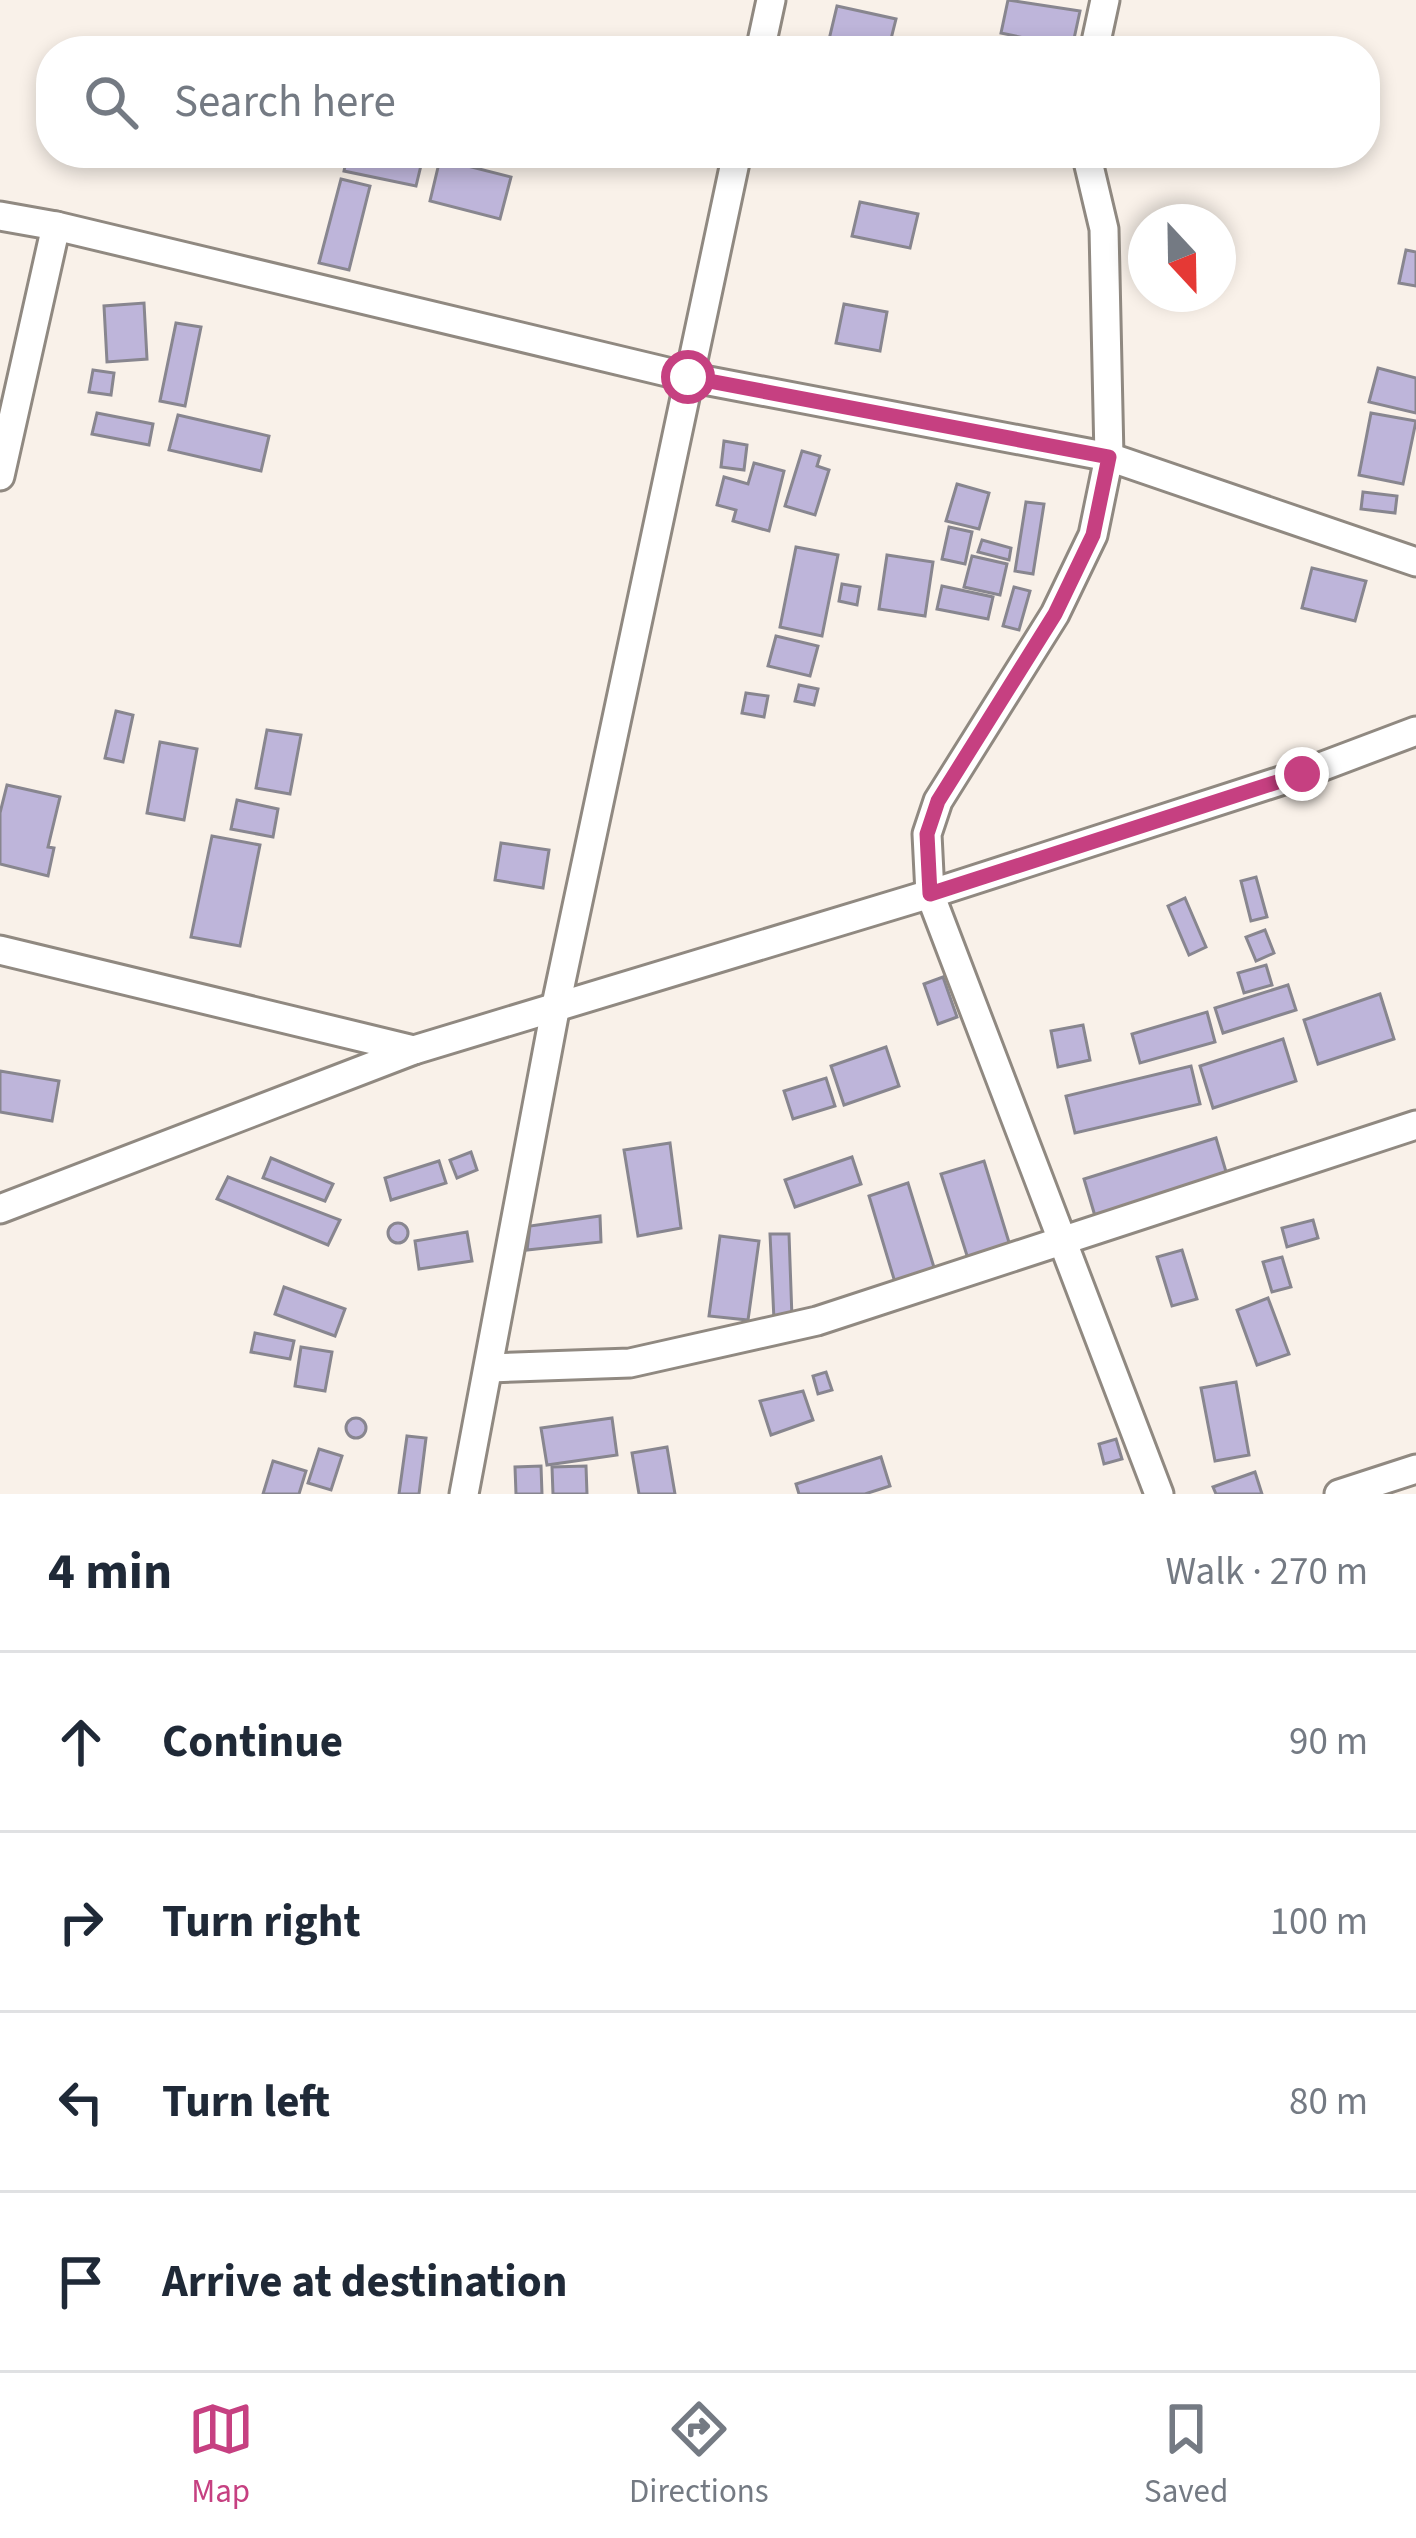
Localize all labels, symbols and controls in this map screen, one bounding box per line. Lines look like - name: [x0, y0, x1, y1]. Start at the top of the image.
- search box: [36, 36, 1380, 168]
- icon: search: [78, 69, 144, 135]
- text: Search here: [174, 70, 396, 134]
- north arrow: [1128, 204, 1236, 312]
- route start: [661, 350, 715, 404]
- route end: [1275, 747, 1329, 801]
- text: 4 min: [48, 1536, 172, 1608]
- text: Walk · 270 m: [1165, 1544, 1368, 1600]
- icon: ahead: [48, 1709, 114, 1775]
- text: Continue: [162, 1710, 343, 1774]
- text: 90 m: [1289, 1714, 1368, 1770]
- icon: right: [48, 1889, 114, 1955]
- text: Turn right: [162, 1890, 361, 1954]
- text: 100 m: [1270, 1894, 1368, 1950]
- icon: left: [48, 2069, 114, 2135]
- text: Turn left: [162, 2070, 330, 2134]
- text: 80 m: [1289, 2074, 1368, 2130]
- icon: arrive: [48, 2249, 114, 2315]
- text: Arrive at destination: [162, 2250, 567, 2314]
- tab: Map: [188, 2396, 254, 2515]
- tab: Directions: [629, 2396, 769, 2515]
- tab: Saved: [1144, 2396, 1228, 2515]

